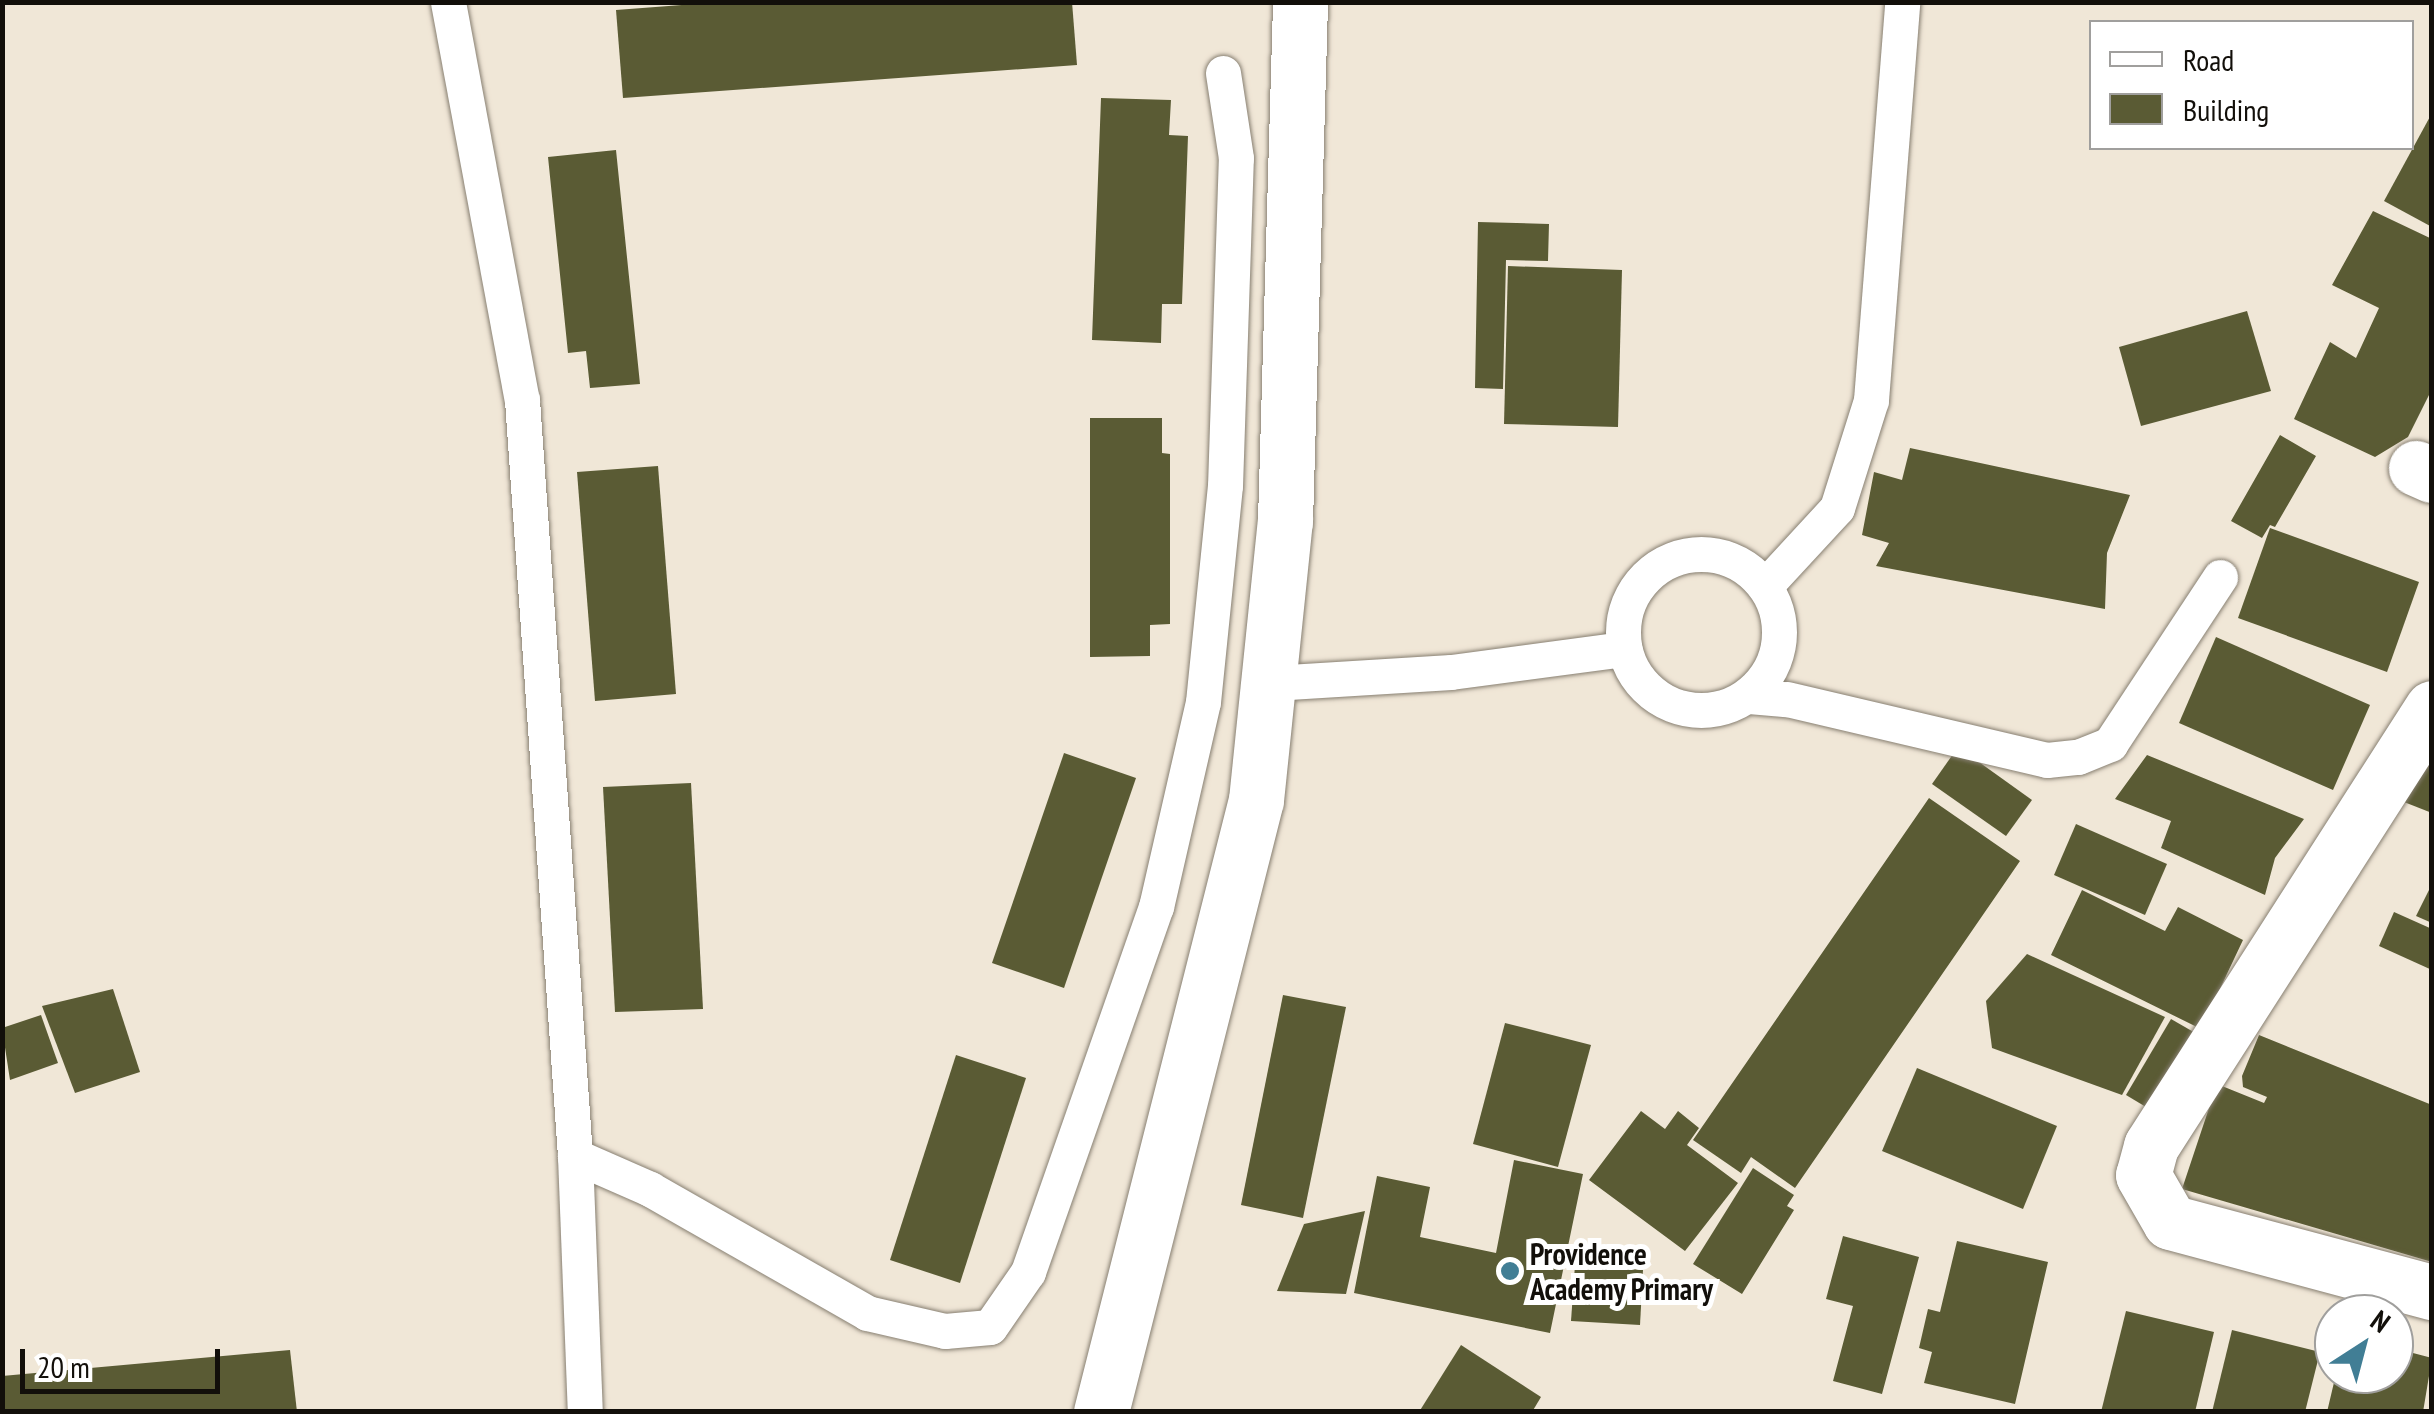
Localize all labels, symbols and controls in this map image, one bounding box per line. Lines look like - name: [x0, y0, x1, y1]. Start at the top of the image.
- legend: [2089, 20, 2414, 150]
- text: Road: [2183, 40, 2234, 79]
- text: Building: [2183, 90, 2269, 129]
- place label: Providence Academy Primary: [1530, 1236, 1714, 1306]
- marker: Providence Academy Primary: [1499, 1260, 1521, 1282]
- north arrow: [2314, 1294, 2414, 1394]
- text: N: [2364, 1302, 2398, 1340]
- scale bar: [25, 1329, 225, 1391]
- text: 20 m: [37, 1347, 90, 1386]

